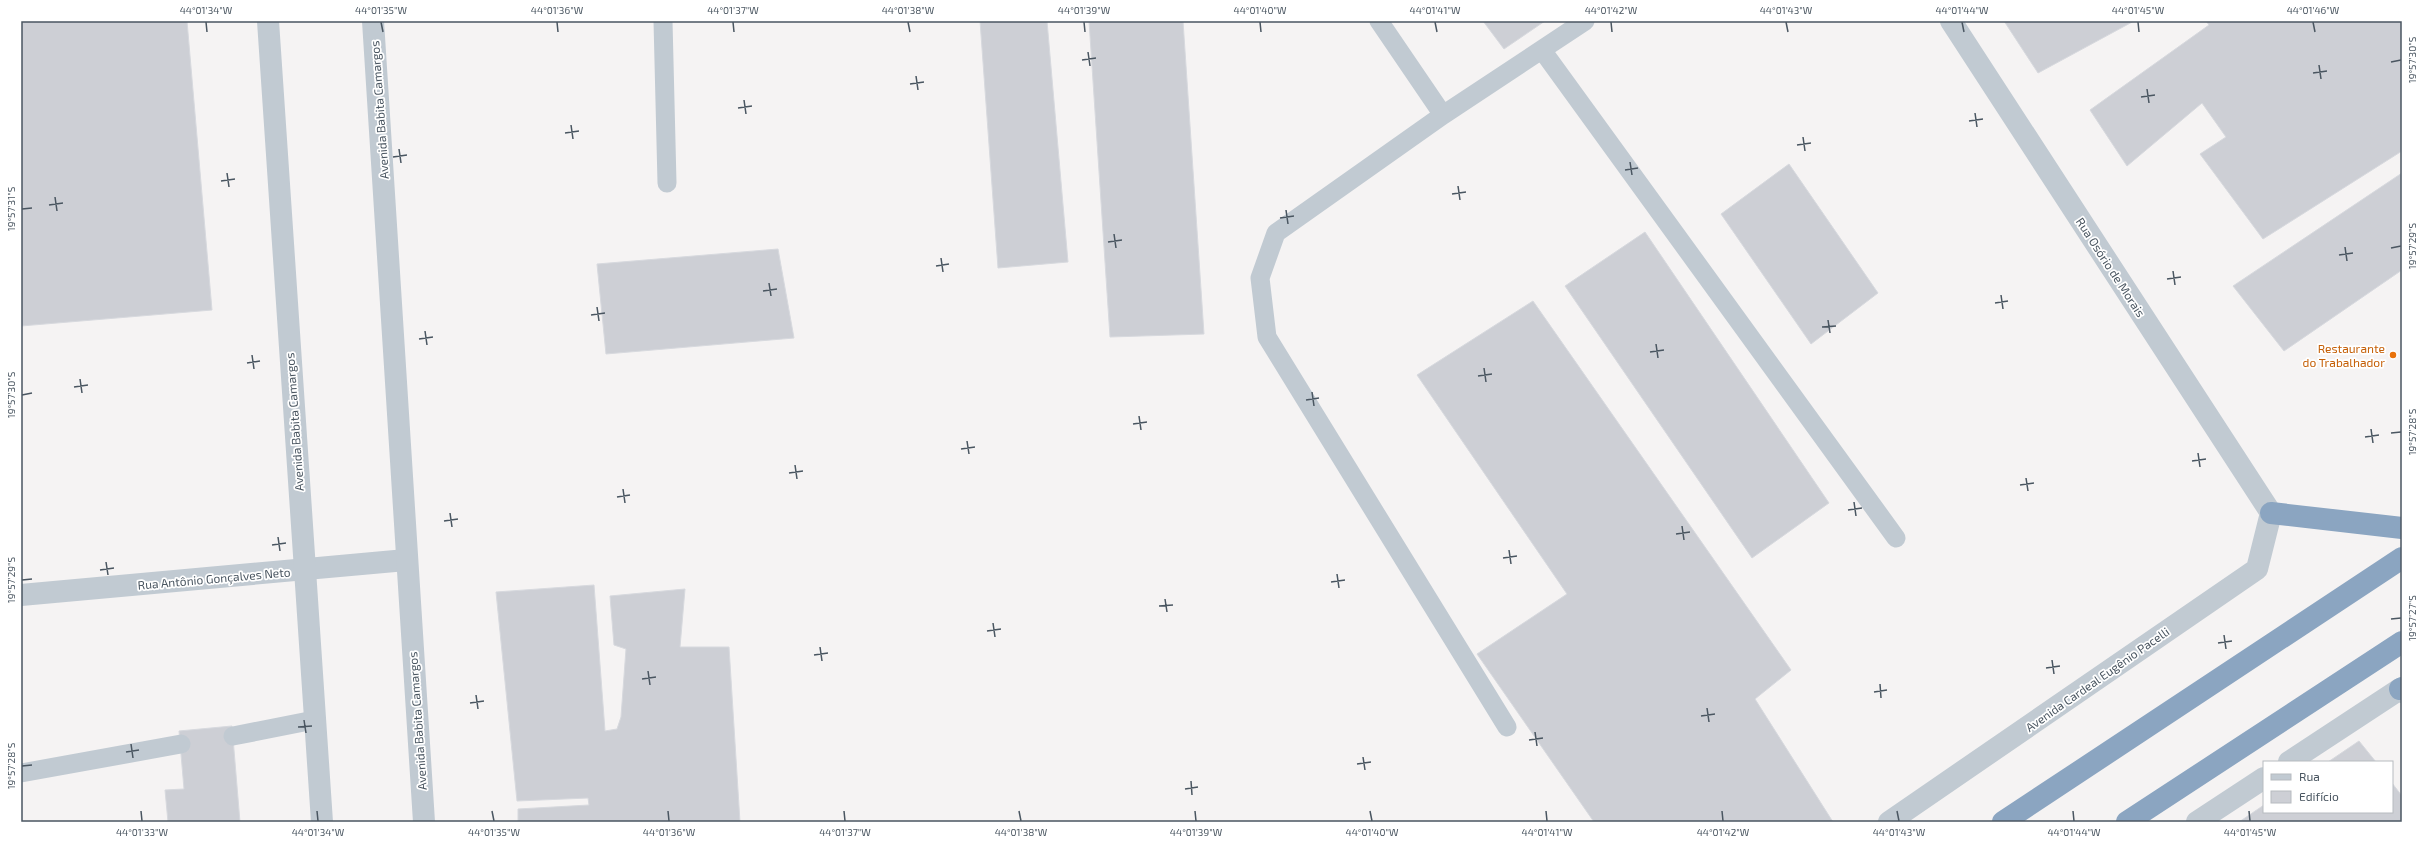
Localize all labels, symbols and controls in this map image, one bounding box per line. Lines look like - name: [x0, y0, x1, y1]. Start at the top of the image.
- text: 44°01'34"W: [180, 4, 233, 16]
- text: 44°01'35"W: [355, 4, 407, 16]
- text: 44°01'36"W: [531, 4, 584, 16]
- text: 44°01'37"W: [707, 4, 759, 16]
- text: 44°01'38"W: [882, 4, 935, 16]
- text: 44°01'39"W: [1058, 4, 1111, 16]
- text: 44°01'40"W: [1233, 4, 1287, 16]
- text: 44°01'41"W: [1410, 4, 1461, 16]
- text: 44°01'42"W: [1585, 4, 1638, 16]
- text: 44°01'43"W: [1760, 4, 1813, 16]
- text: 44°01'44"W: [1935, 4, 1989, 16]
- text: 44°01'45"W: [2112, 4, 2165, 16]
- text: 44°01'46"W: [2287, 4, 2340, 16]
- text: 19°57'30"S: [2406, 36, 2418, 83]
- street label: Avenida Babita Camargos: [367, 40, 391, 180]
- text: 19°57'31"S: [5, 186, 17, 231]
- street label: Rua Osório de Morais: [2074, 215, 2148, 319]
- text: 19°57'29"S: [2406, 222, 2418, 269]
- place label: Restaurante do Trabalhador: [2303, 341, 2385, 369]
- marker: Restaurante do Trabalhador: [2388, 350, 2398, 360]
- street label: Avenida Babita Camargos: [282, 352, 306, 492]
- text: 19°57'30"S: [5, 371, 17, 418]
- text: 19°57'28"S: [2406, 408, 2418, 455]
- text: 19°57'29"S: [5, 556, 17, 603]
- street label: Rua Antônio Gonçalves Neto: [137, 564, 291, 593]
- text: 19°57'27"S: [2406, 595, 2418, 641]
- street label: Avenida Cardeal Eugênio Pacelli: [2023, 624, 2171, 734]
- street label: Avenida Babita Camargos: [405, 651, 429, 791]
- text: 19°57'28"S: [5, 742, 17, 789]
- legend: [2263, 761, 2393, 813]
- text: Rua: [2299, 769, 2320, 783]
- text: Edifício: [2299, 789, 2339, 803]
- text: 44°01'33"W: [116, 826, 169, 838]
- text: 44°01'34"W: [292, 826, 345, 838]
- text: 44°01'35"W: [468, 826, 520, 838]
- text: 44°01'36"W: [643, 826, 696, 838]
- text: 44°01'37"W: [819, 826, 871, 838]
- text: 44°01'38"W: [995, 826, 1048, 838]
- text: 44°01'39"W: [1170, 826, 1223, 838]
- text: 44°01'40"W: [1345, 826, 1399, 838]
- text: 44°01'41"W: [1522, 826, 1573, 838]
- text: 44°01'42"W: [1697, 826, 1750, 838]
- text: 44°01'43"W: [1873, 826, 1926, 838]
- text: 44°01'44"W: [2047, 826, 2101, 838]
- text: 44°01'45"W: [2224, 826, 2277, 838]

